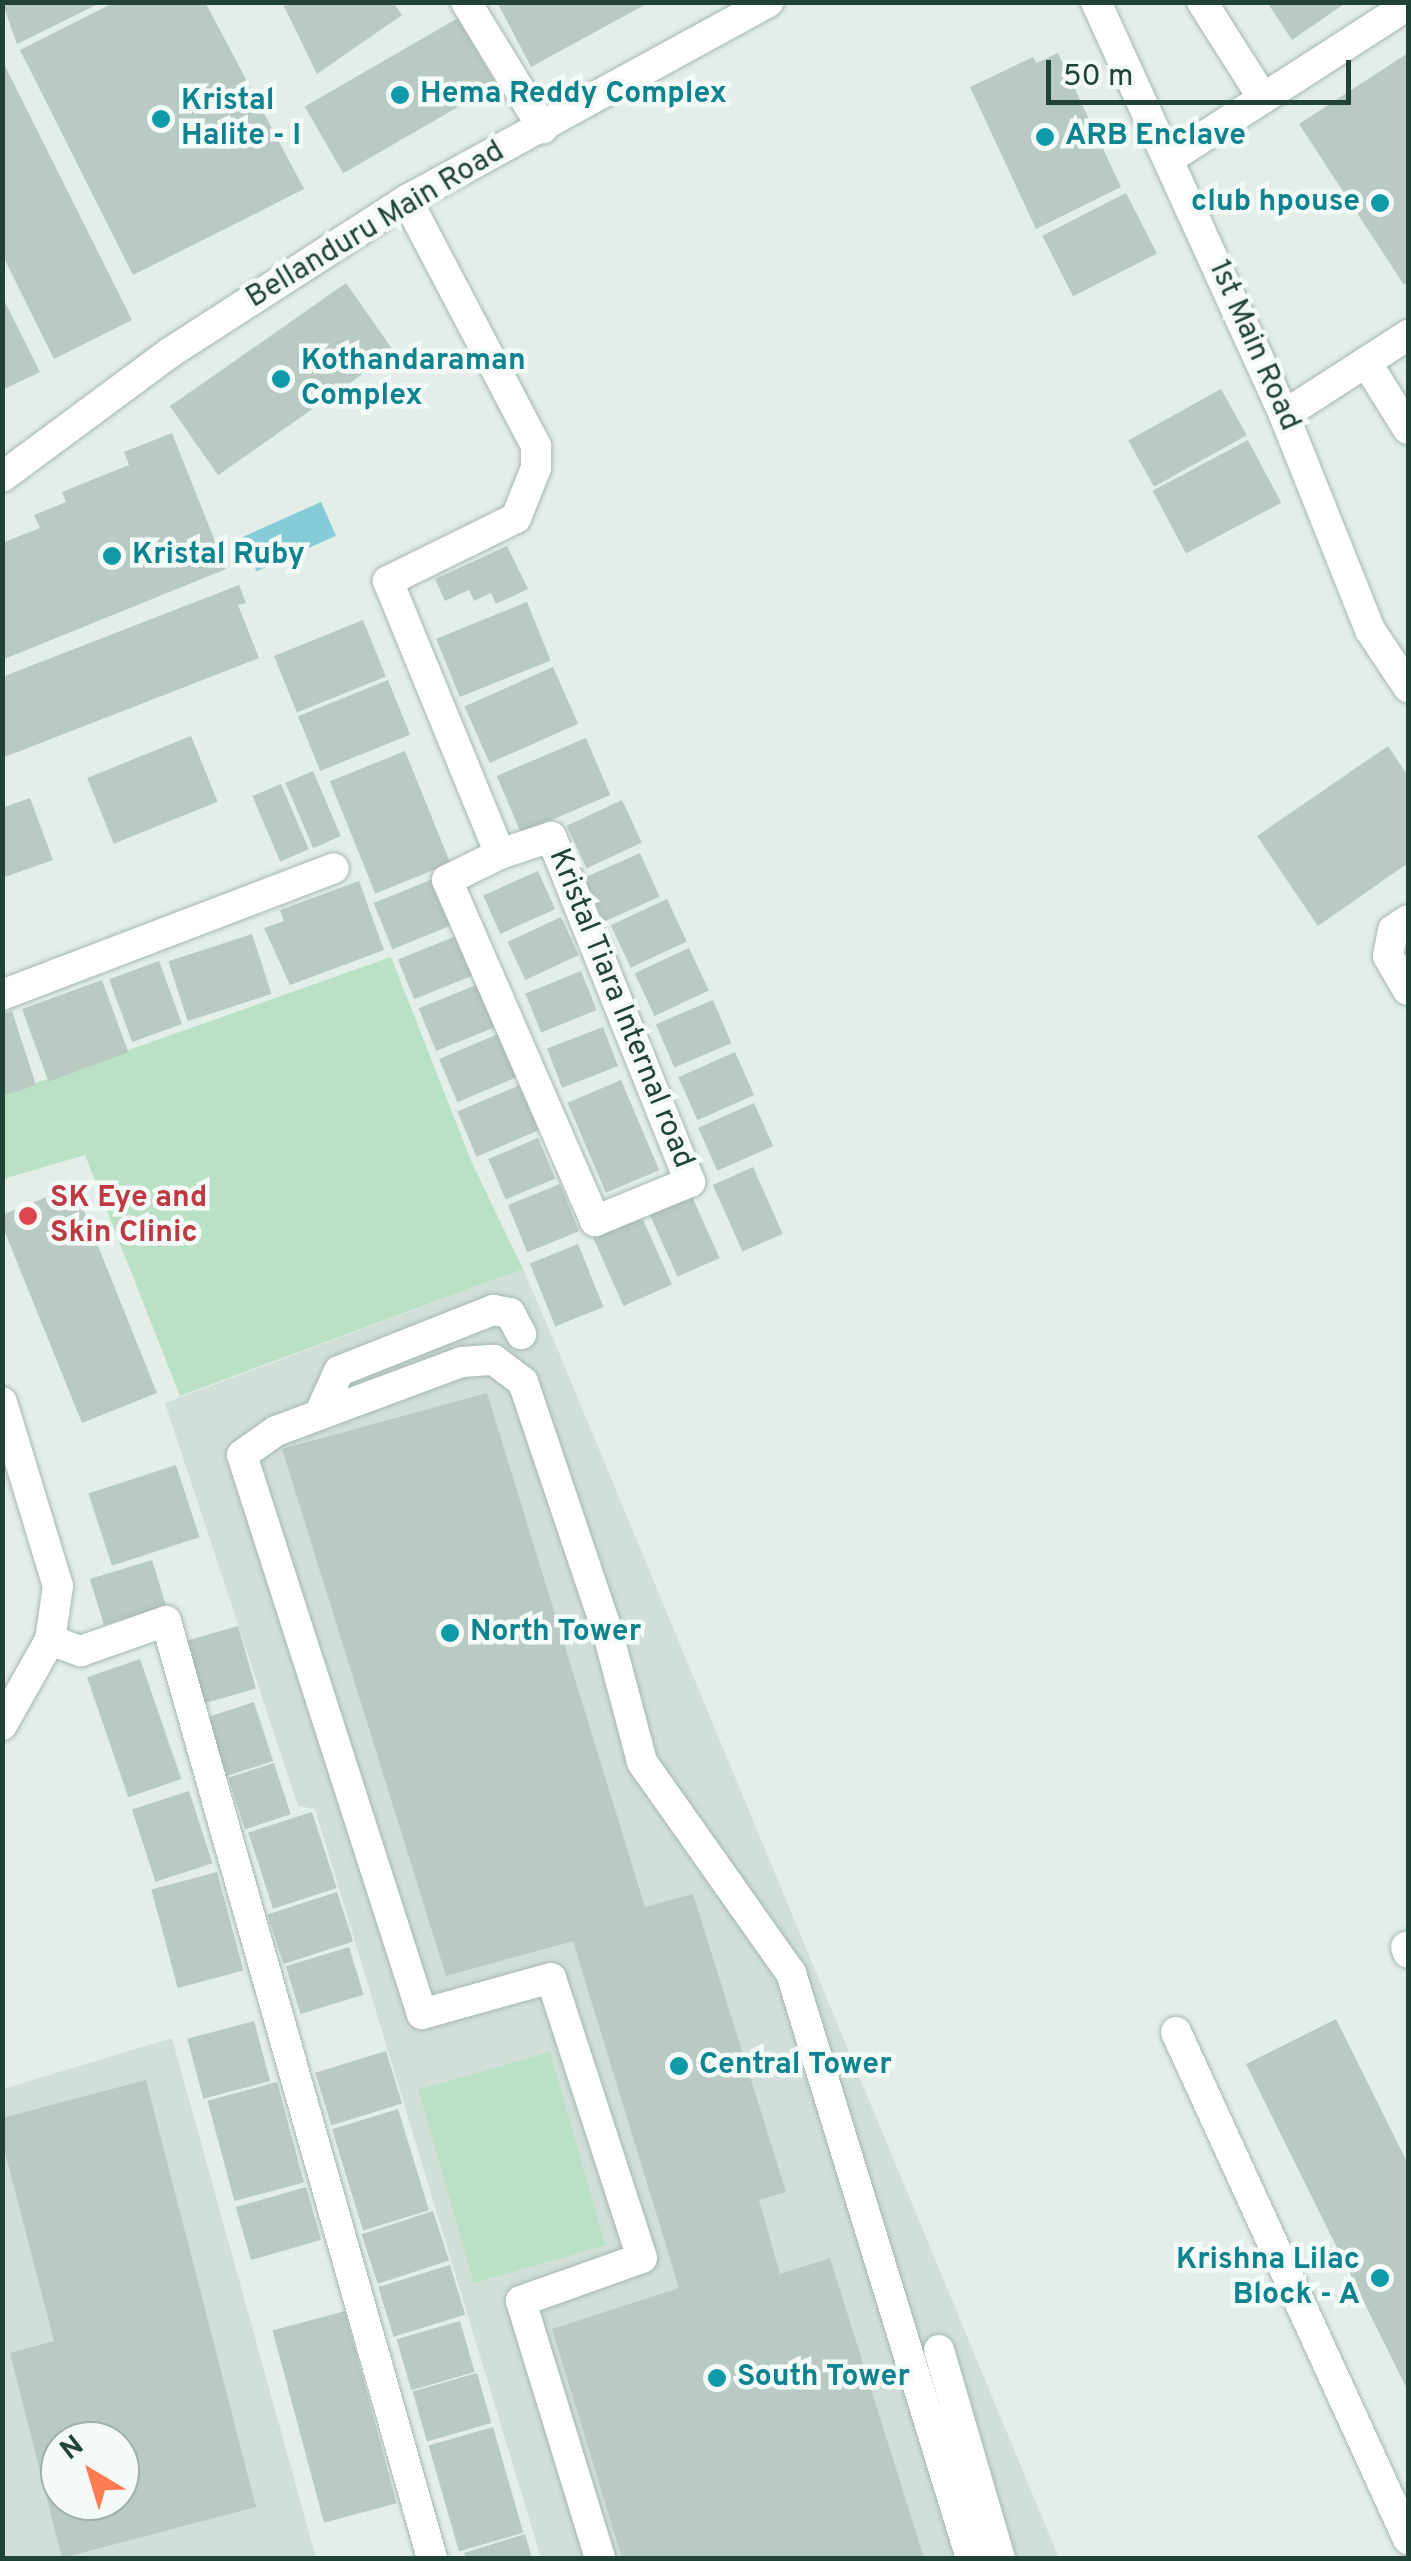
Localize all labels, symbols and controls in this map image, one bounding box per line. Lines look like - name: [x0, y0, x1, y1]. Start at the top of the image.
- scale bar: [1051, 40, 1356, 102]
- text: 50 m: [1063, 59, 1133, 96]
- place label: Hema Reddy Complex: [420, 77, 727, 113]
- place label: Kristal Halite - I: [181, 84, 301, 154]
- marker: Hema Reddy Complex: [389, 84, 411, 106]
- marker: Kristal Halite - I: [150, 108, 172, 130]
- place label: ARB Enclave: [1065, 119, 1246, 155]
- marker: ARB Enclave: [1034, 126, 1056, 148]
- street label: Bellanduru Main Road: [240, 135, 512, 317]
- place label: club hpouse: [1191, 185, 1360, 221]
- marker: club hpouse: [1369, 192, 1391, 214]
- street label: 1st Main Road: [1199, 255, 1307, 437]
- place label: Kothandaraman Complex: [301, 344, 526, 414]
- marker: Kothandaraman Complex: [270, 368, 292, 390]
- place label: Kristal Ruby: [132, 538, 305, 574]
- marker: Kristal Ruby: [101, 545, 123, 567]
- street label: Kristal Tiara Internal road: [539, 844, 701, 1174]
- place label: SK Eye and Skin Clinic: [50, 1181, 207, 1252]
- marker: SK Eye and Skin Clinic: [15, 1203, 41, 1229]
- place label: North Tower: [470, 1615, 641, 1651]
- marker: North Tower: [439, 1622, 461, 1644]
- place label: Central Tower: [699, 2048, 892, 2084]
- marker: Central Tower: [668, 2055, 690, 2077]
- place label: Krishna Lilac Block - A: [1176, 2243, 1360, 2314]
- marker: Krishna Lilac Block - A: [1369, 2267, 1391, 2289]
- place label: South Tower: [737, 2360, 910, 2396]
- marker: South Tower: [706, 2367, 728, 2389]
- north arrow: [40, 2421, 140, 2521]
- text: N: [54, 2429, 92, 2469]

